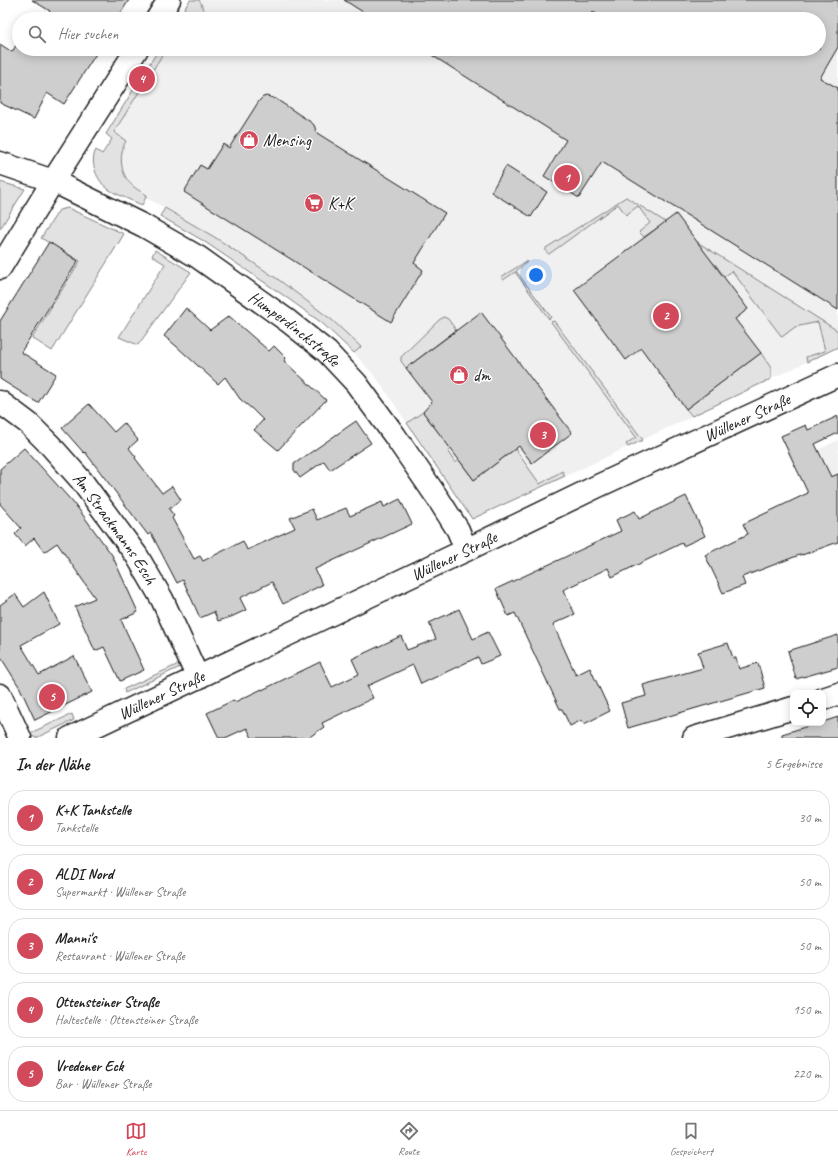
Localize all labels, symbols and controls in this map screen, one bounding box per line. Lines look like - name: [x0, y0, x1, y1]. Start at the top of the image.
- search box: [12, 12, 826, 56]
- icon: search: [26, 23, 48, 45]
- text: Hier suchen: [58, 25, 118, 44]
- pin: 4: [129, 64, 155, 94]
- shop icon: Mensing: [238, 129, 260, 151]
- place label: Mensing: [263, 130, 312, 151]
- pin: 1: [554, 163, 580, 193]
- supermarket icon: K+K: [303, 192, 325, 214]
- place label: K+K: [328, 193, 356, 214]
- your location: [526, 265, 546, 285]
- street label: Humperdinckstraße: [244, 286, 346, 372]
- pin: 2: [653, 301, 679, 331]
- shop icon: dm: [448, 364, 470, 386]
- place label: dm: [473, 365, 492, 386]
- street label: Wüllener Straße: [701, 388, 795, 447]
- pin: 3: [530, 420, 556, 450]
- street label: Am Strackmanns Esch: [68, 468, 161, 588]
- street label: Wüllener Straße: [408, 526, 502, 586]
- street label: Wüllener Straße: [115, 665, 209, 724]
- pin: 5: [39, 682, 65, 712]
- map controls: [790, 690, 826, 726]
- button: locate: [790, 690, 826, 726]
- text: In der Nähe: [16, 754, 89, 775]
- text: 5 Ergebnisse: [766, 756, 822, 772]
- text: K+K Tankstelle: [55, 801, 131, 820]
- text: 1: [27, 810, 33, 826]
- text: 30 m: [799, 810, 821, 826]
- text: Tankstelle: [55, 820, 98, 836]
- text: ALDI Nord: [55, 865, 113, 884]
- text: 2: [27, 874, 33, 890]
- text: 50 m: [799, 874, 821, 890]
- text: Supermarkt · Wüllener Straße: [55, 884, 185, 900]
- text: Manni's: [55, 929, 96, 948]
- text: 3: [27, 938, 33, 954]
- text: 50 m: [799, 938, 821, 954]
- text: Restaurant · Wüllener Straße: [55, 948, 185, 964]
- text: Ottensteiner Straße: [55, 993, 159, 1012]
- text: 4: [27, 1002, 33, 1018]
- text: 150 m: [793, 1002, 821, 1018]
- text: Haltestelle · Ottensteiner Straße: [55, 1012, 198, 1028]
- text: Vredener Eck: [55, 1057, 123, 1076]
- text: 5: [27, 1066, 33, 1082]
- text: 220 m: [793, 1066, 821, 1082]
- text: Bar · Wüllener Straße: [55, 1076, 152, 1092]
- tab: Karte: [125, 1120, 147, 1158]
- tab: Route: [398, 1120, 420, 1158]
- tab: Gespeichert: [670, 1120, 713, 1158]

